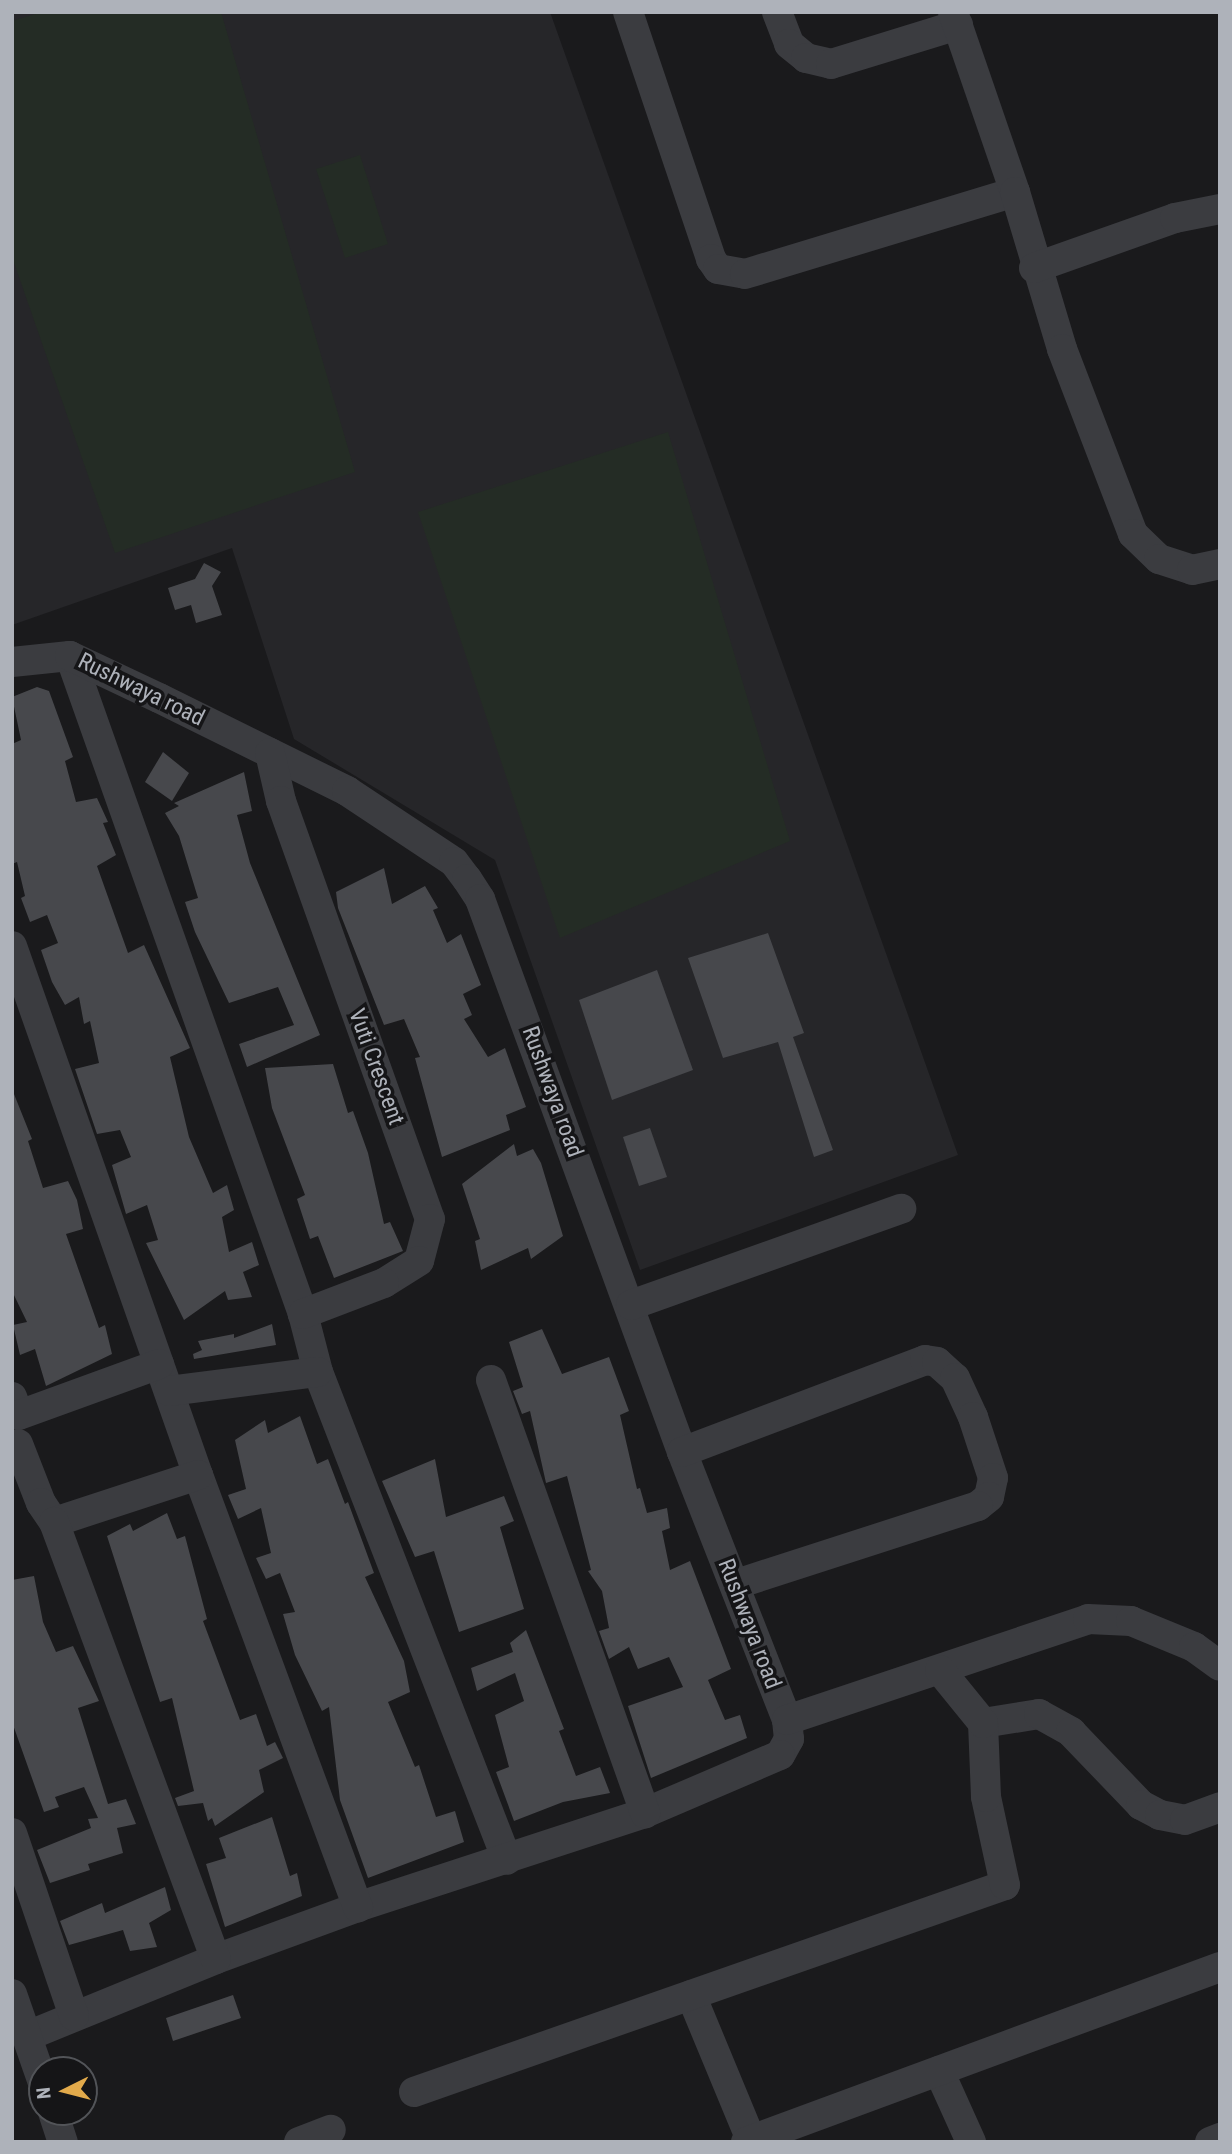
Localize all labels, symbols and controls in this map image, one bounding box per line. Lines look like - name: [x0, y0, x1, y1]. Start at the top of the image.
- street label: Rushwaya road: [73, 648, 209, 732]
- street label: Vuti Crescent: [342, 1005, 410, 1129]
- street label: Rushwaya road: [516, 1023, 588, 1161]
- street label: Rushwaya road: [712, 1555, 786, 1693]
- north arrow: [28, 2056, 98, 2126]
- text: N: [32, 2086, 56, 2100]

